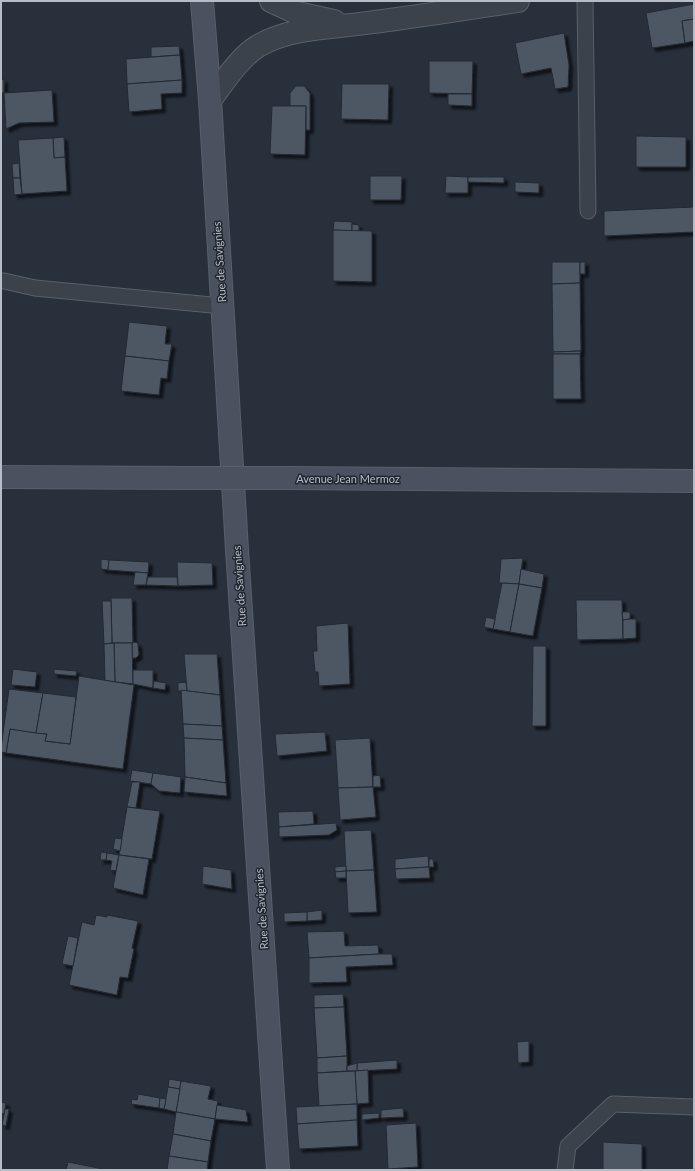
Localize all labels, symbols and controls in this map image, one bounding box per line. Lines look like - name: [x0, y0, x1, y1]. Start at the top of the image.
- street label: Rue de Savignies: [210, 221, 228, 303]
- street label: Avenue Jean Mermoz: [296, 472, 400, 485]
- street label: Rue de Savignies: [230, 545, 248, 627]
- street label: Rue de Savignies: [252, 868, 270, 950]

